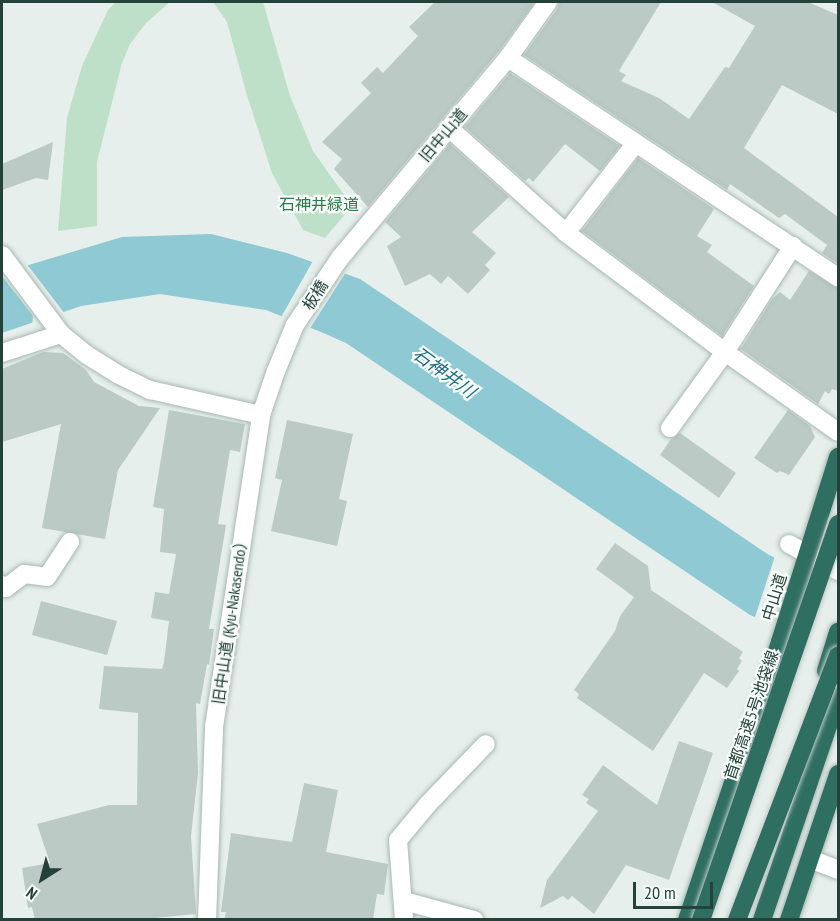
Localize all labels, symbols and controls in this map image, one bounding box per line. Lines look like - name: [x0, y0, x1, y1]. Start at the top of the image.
- street label: 旧中山道: [415, 104, 471, 166]
- park label: 石神井緑道: [279, 194, 359, 214]
- street label: 板橋: [298, 276, 332, 314]
- water label: 石神井川: [409, 343, 479, 403]
- street label: 旧中山道 (Kyu-Nakasendo）: [208, 532, 252, 706]
- street label: 中山道: [758, 571, 790, 623]
- street label: 首都高速5号池袋線: [720, 648, 782, 782]
- north arrow: [12, 849, 72, 909]
- scale bar: [636, 870, 716, 908]
- text: 20 m: [644, 881, 676, 904]
- text: N: [22, 883, 41, 904]

